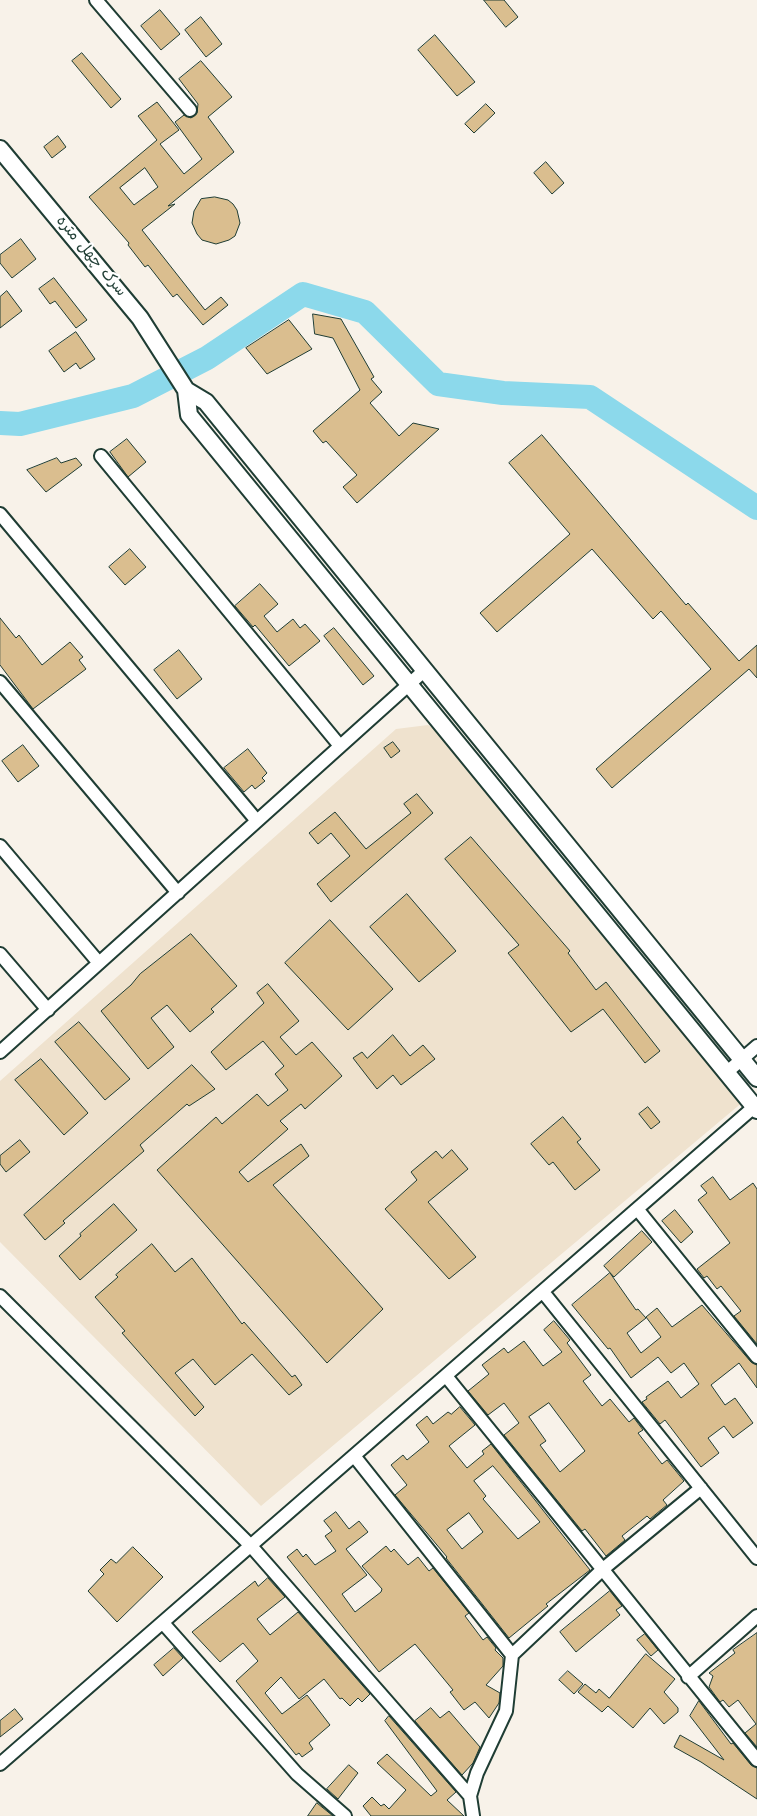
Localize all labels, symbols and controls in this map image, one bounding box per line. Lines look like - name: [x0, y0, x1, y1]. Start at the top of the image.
- street label: سرک چهل متره: [51, 213, 129, 301]

